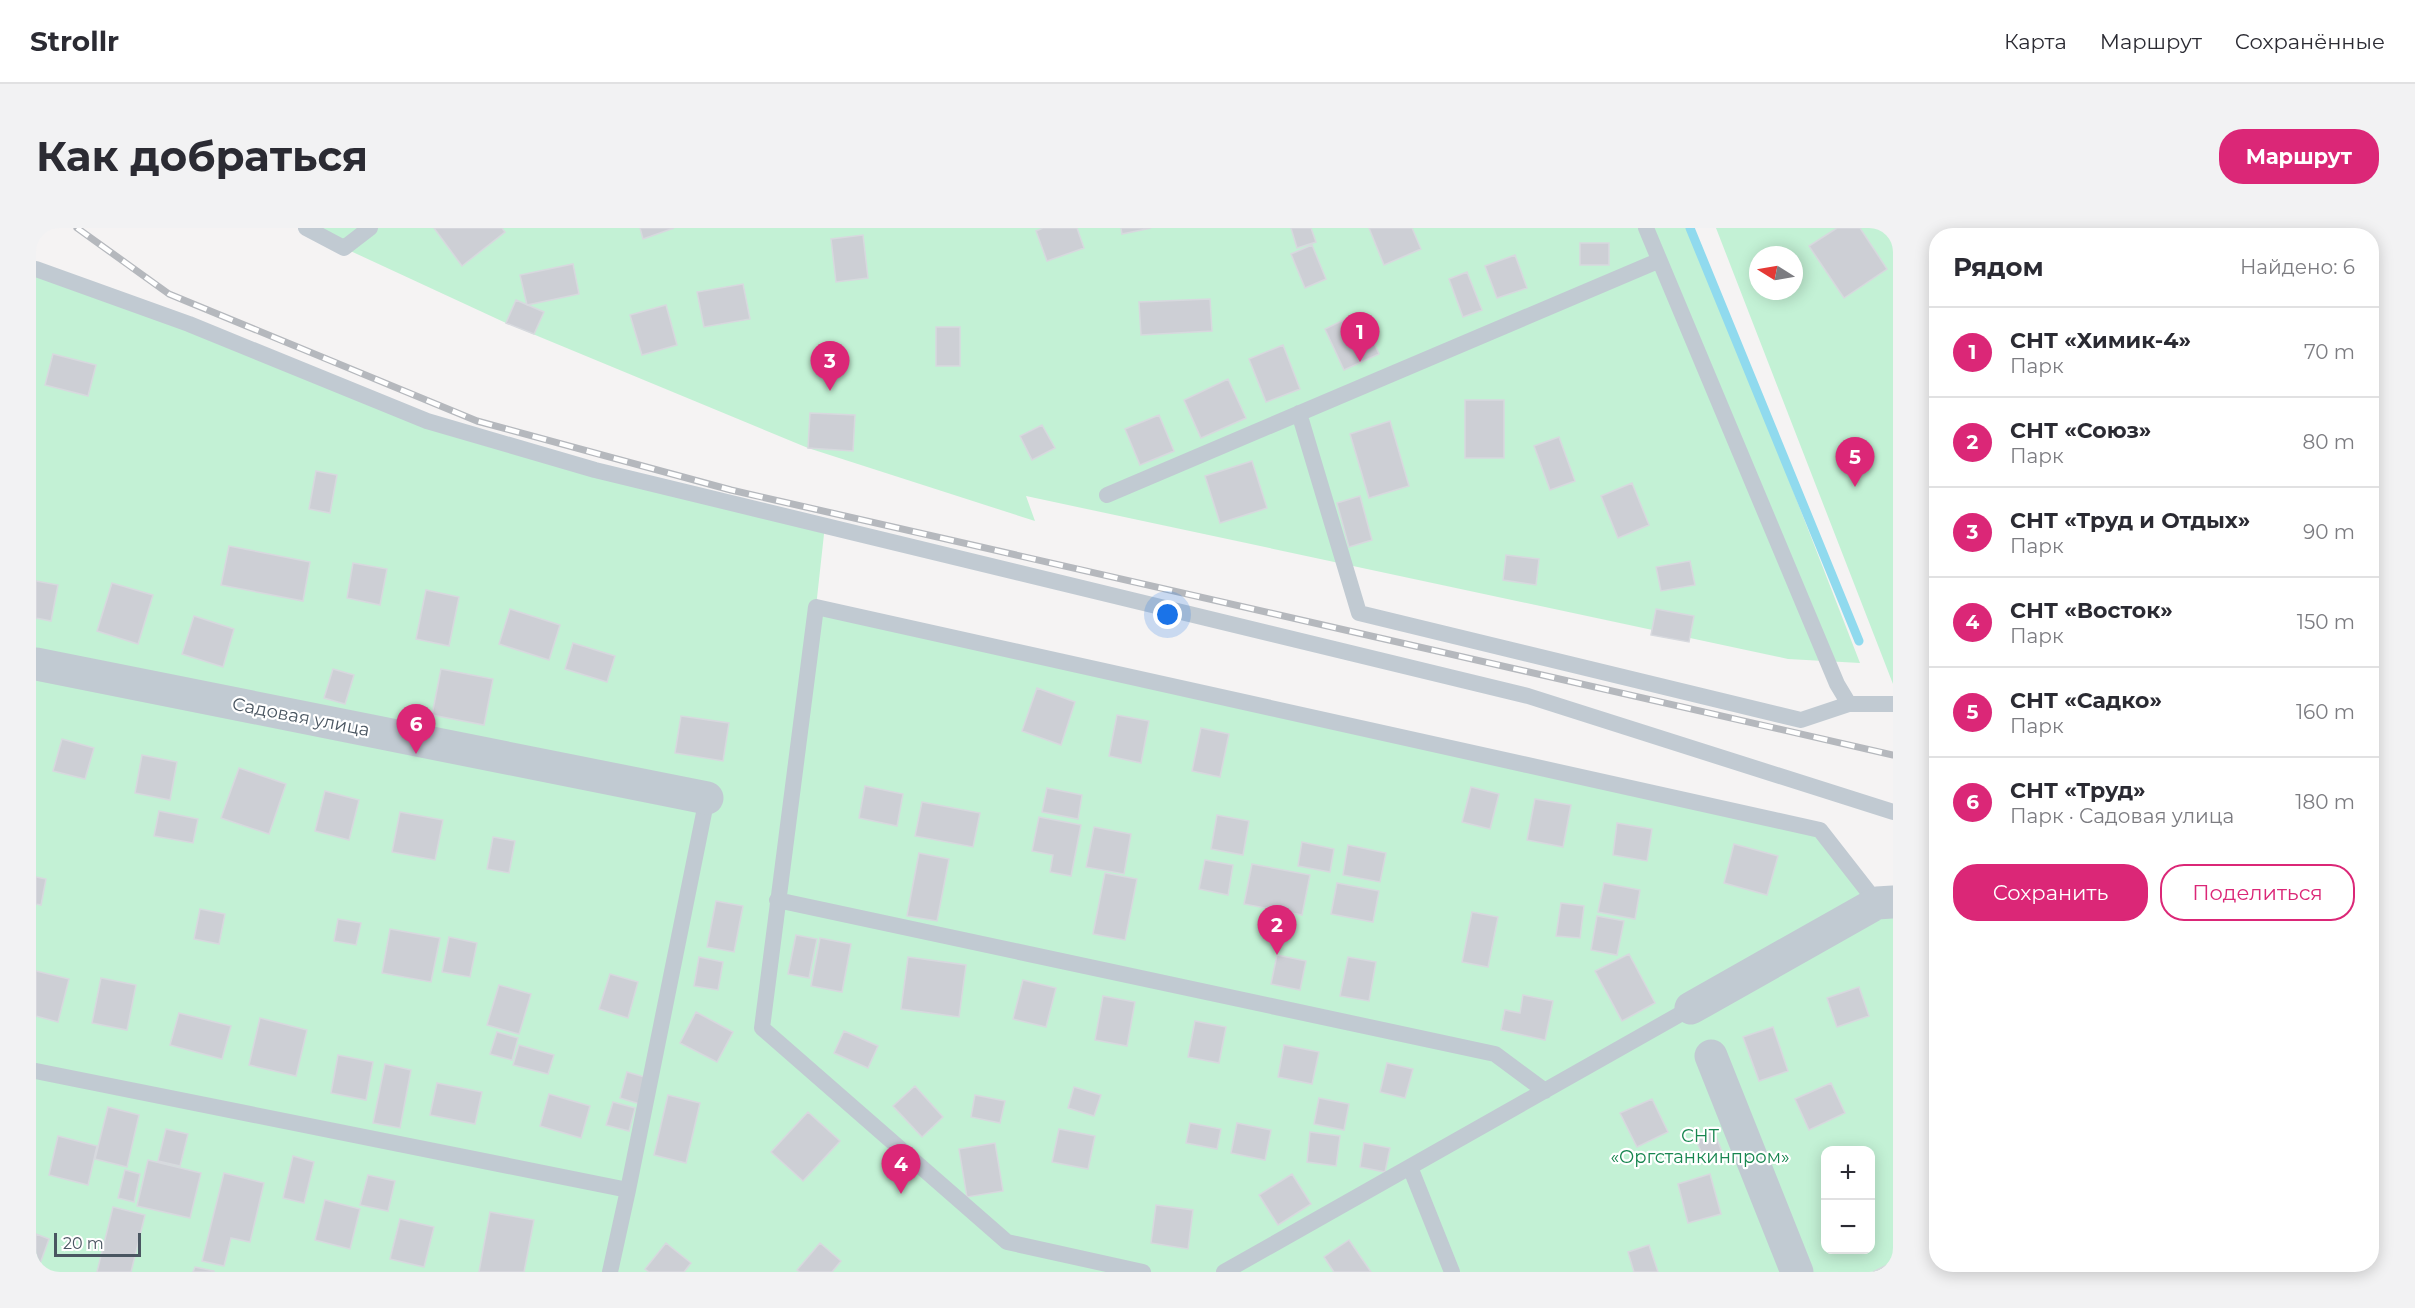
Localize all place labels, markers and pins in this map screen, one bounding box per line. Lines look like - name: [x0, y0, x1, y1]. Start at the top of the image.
- pin: 1: [1340, 312, 1380, 362]
- pin: 3: [810, 342, 850, 391]
- pin: 5: [1836, 438, 1874, 487]
- pin: 6: [396, 704, 436, 754]
- pin: 2: [1258, 906, 1296, 955]
- pin: 4: [882, 1144, 920, 1194]

